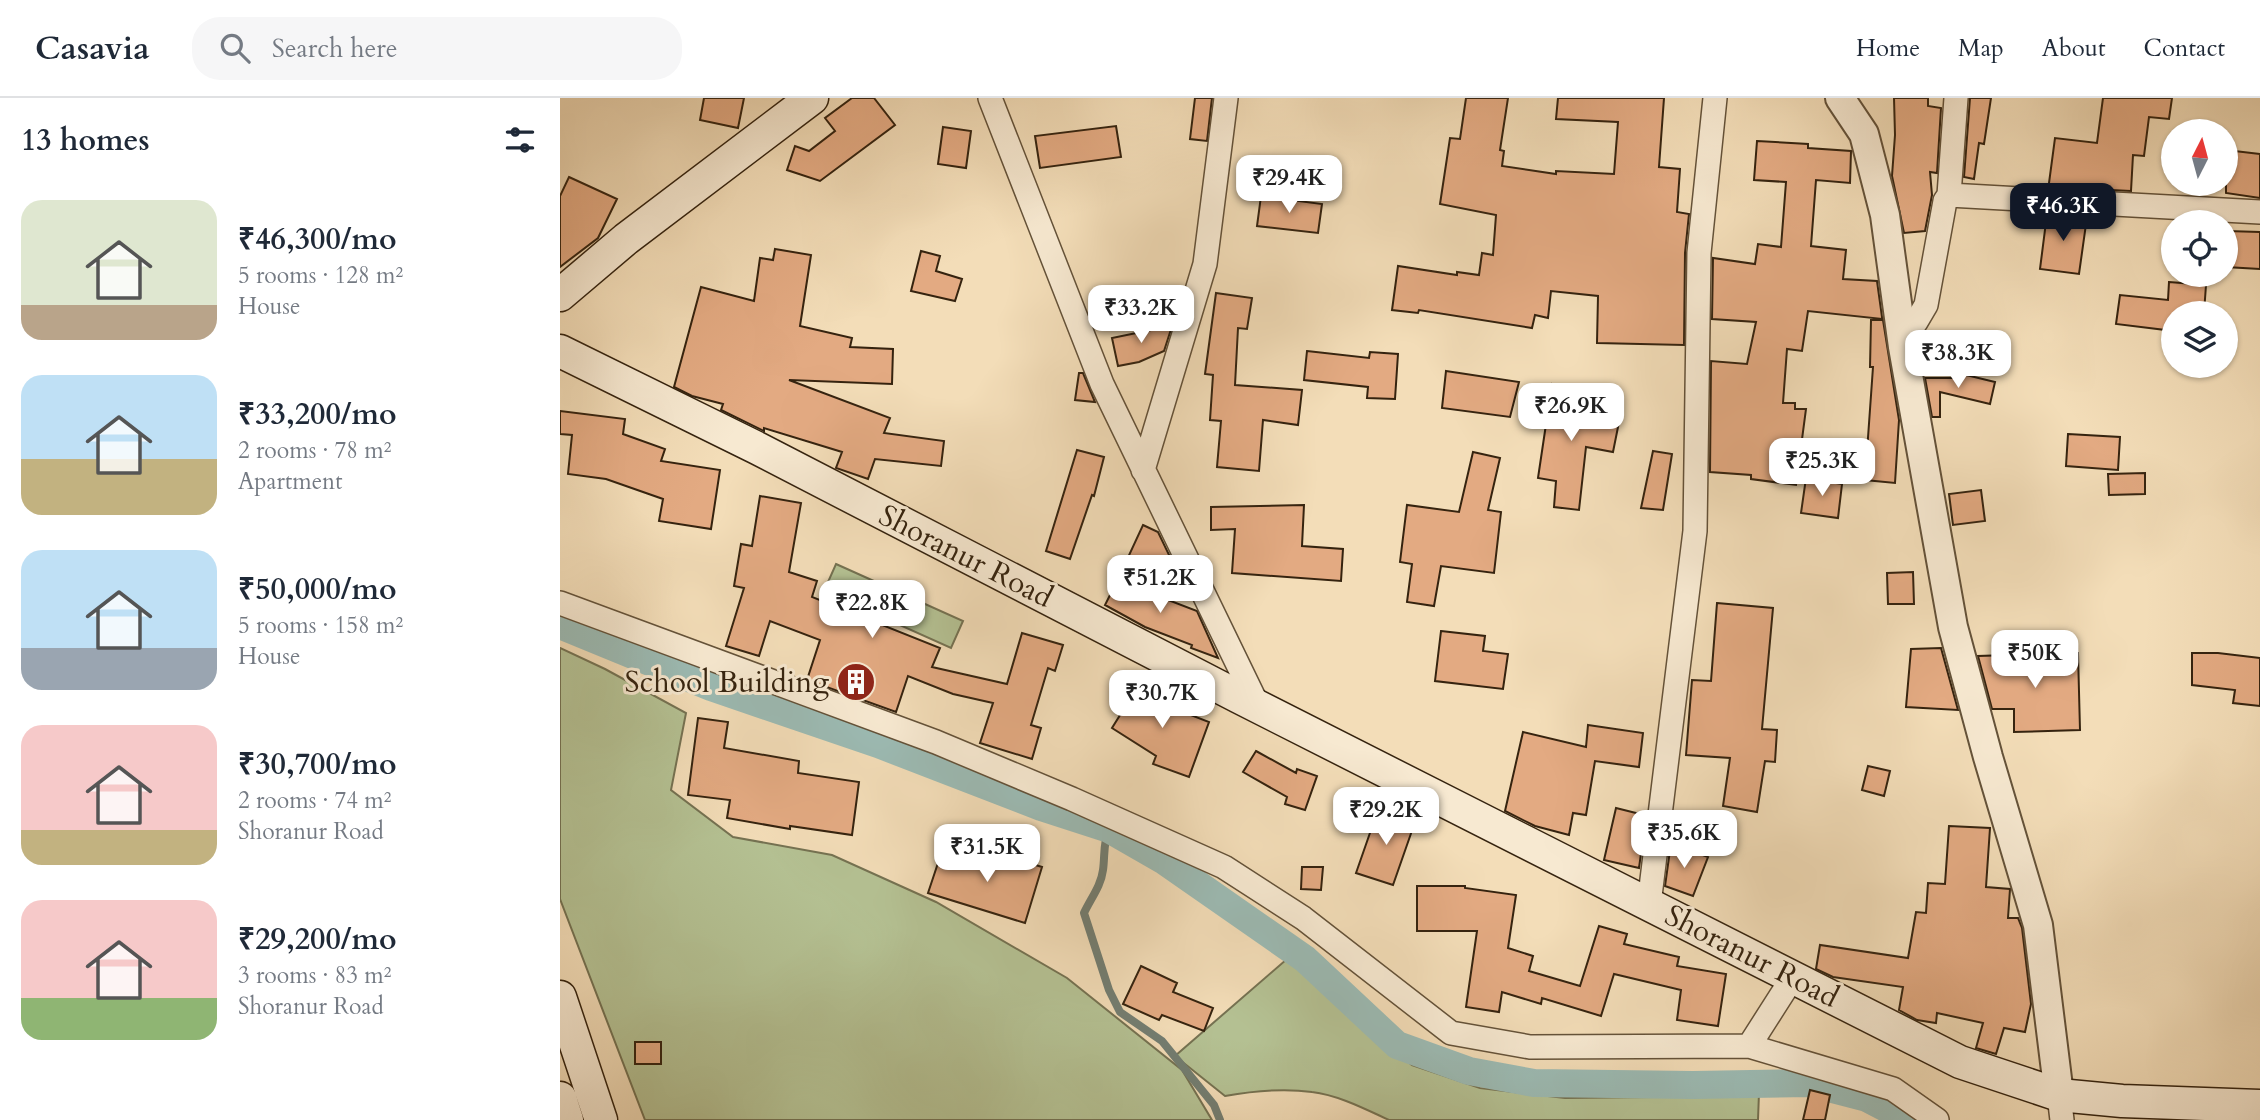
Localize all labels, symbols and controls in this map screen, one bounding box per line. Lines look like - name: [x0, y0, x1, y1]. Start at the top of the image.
- search box: [192, 17, 682, 80]
- text: Casavia: [35, 26, 150, 71]
- icon: search: [216, 29, 254, 67]
- text: Search here: [272, 31, 398, 66]
- text: Home: [1856, 32, 1920, 65]
- text: Map: [1958, 32, 2004, 65]
- text: About: [2042, 32, 2106, 65]
- text: Contact: [2144, 32, 2225, 65]
- north arrow: [2161, 119, 2238, 196]
- map controls: [2161, 119, 2238, 378]
- text: 13 homes: [21, 120, 150, 161]
- icon: filters: [501, 121, 539, 159]
- pin: ₹29.4K: [1232, 156, 1346, 215]
- text: ₹29.4K: [1252, 162, 1326, 193]
- pin: ₹46.3K: [2006, 184, 2120, 243]
- text: ₹46.3K: [2026, 190, 2100, 221]
- button: locate: [2161, 210, 2238, 287]
- text: ₹46,300/mo: [238, 219, 397, 260]
- icon: home: [77, 228, 161, 312]
- text: 5 rooms · 128 m²: [238, 260, 403, 291]
- pin: ₹33.2K: [1084, 286, 1198, 345]
- text: House: [238, 291, 300, 322]
- text: ₹33.2K: [1104, 292, 1178, 323]
- button: layers: [2161, 301, 2238, 378]
- pin: ₹38.3K: [1901, 330, 2015, 390]
- text: ₹38.3K: [1921, 337, 1995, 368]
- pin: ₹26.9K: [1514, 384, 1628, 443]
- text: ₹26.9K: [1534, 390, 1608, 421]
- text: ₹33,200/mo: [238, 394, 397, 435]
- icon: home: [77, 403, 161, 487]
- text: 2 rooms · 78 m²: [238, 435, 391, 466]
- pin: ₹25.3K: [1765, 438, 1879, 498]
- text: ₹25.3K: [1785, 445, 1859, 476]
- text: Apartment: [238, 466, 342, 497]
- street label: Shoranur Road: [872, 495, 1060, 618]
- pin: ₹51.2K: [1103, 556, 1217, 615]
- text: ₹51.2K: [1123, 562, 1197, 593]
- text: ₹50,000/mo: [238, 569, 397, 610]
- icon: home: [77, 578, 161, 662]
- pin: ₹22.8K: [815, 580, 929, 640]
- text: ₹22.8K: [835, 587, 909, 618]
- text: 5 rooms · 158 m²: [238, 610, 403, 641]
- pin: ₹50K: [1994, 630, 2076, 690]
- text: ₹50K: [2007, 637, 2063, 668]
- text: House: [238, 641, 300, 672]
- building icon: School Building: [835, 661, 877, 703]
- place label: School Building: [625, 662, 829, 703]
- pin: ₹30.7K: [1105, 670, 1219, 730]
- text: ₹30.7K: [1125, 677, 1199, 708]
- text: ₹30,700/mo: [238, 744, 397, 785]
- icon: home: [77, 753, 161, 837]
- text: 2 rooms · 74 m²: [238, 785, 391, 816]
- pin: ₹29.2K: [1329, 788, 1443, 847]
- text: ₹29.2K: [1349, 794, 1423, 825]
- pin: ₹35.6K: [1627, 810, 1741, 870]
- text: Shoranur Road: [238, 816, 384, 847]
- text: ₹35.6K: [1647, 817, 1721, 848]
- pin: ₹31.5K: [930, 824, 1044, 884]
- text: ₹31.5K: [950, 831, 1024, 862]
- street label: Shoranur Road: [1658, 895, 1846, 1018]
- text: ₹29,200/mo: [238, 919, 397, 960]
- icon: home: [77, 928, 161, 1012]
- text: 3 rooms · 83 m²: [238, 960, 391, 991]
- text: Shoranur Road: [238, 991, 384, 1022]

